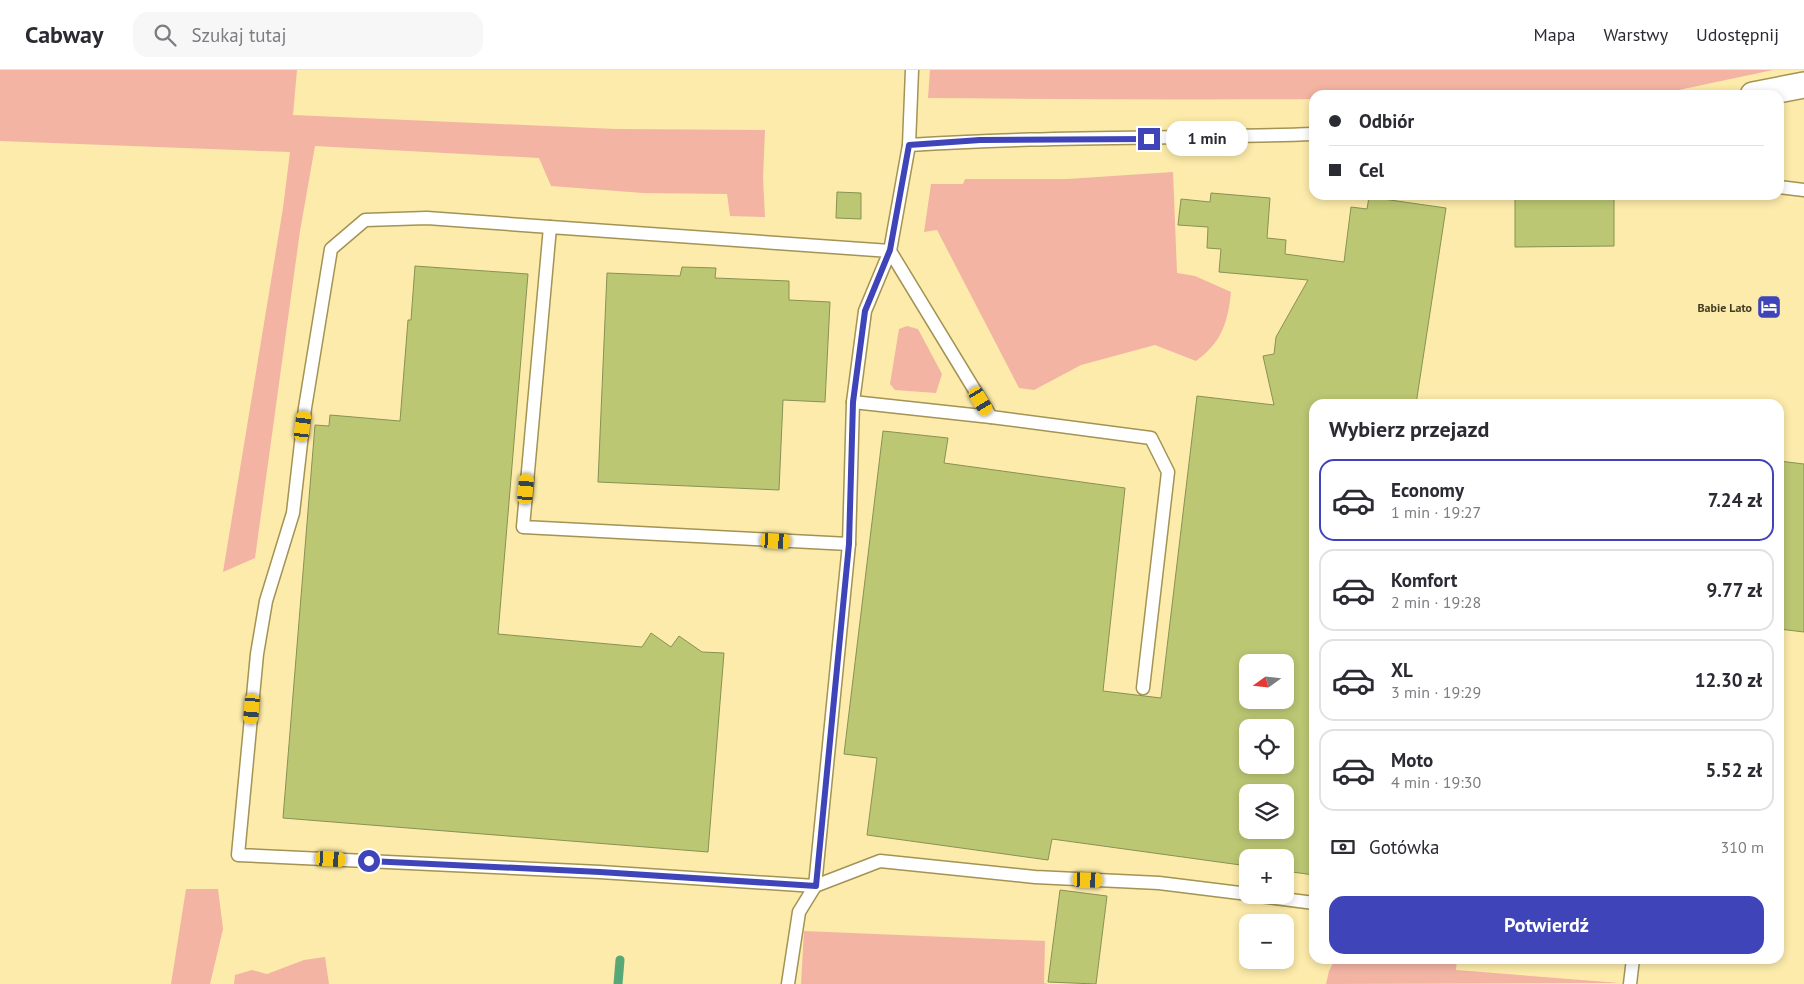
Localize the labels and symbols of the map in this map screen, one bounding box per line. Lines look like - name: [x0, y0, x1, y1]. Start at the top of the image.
- callout: 1 min: [1166, 122, 1249, 156]
- route end: [1138, 128, 1160, 150]
- hotel icon: Babie Lato: [1756, 294, 1782, 320]
- place label: Babie Lato: [1697, 300, 1753, 315]
- car: [966, 384, 995, 418]
- car: [293, 410, 312, 442]
- car: [517, 473, 534, 505]
- car: [760, 533, 791, 549]
- north arrow: [1239, 654, 1294, 709]
- car: [243, 693, 260, 725]
- route start: [358, 850, 380, 872]
- car: [315, 851, 346, 867]
- car: [1072, 872, 1103, 888]

